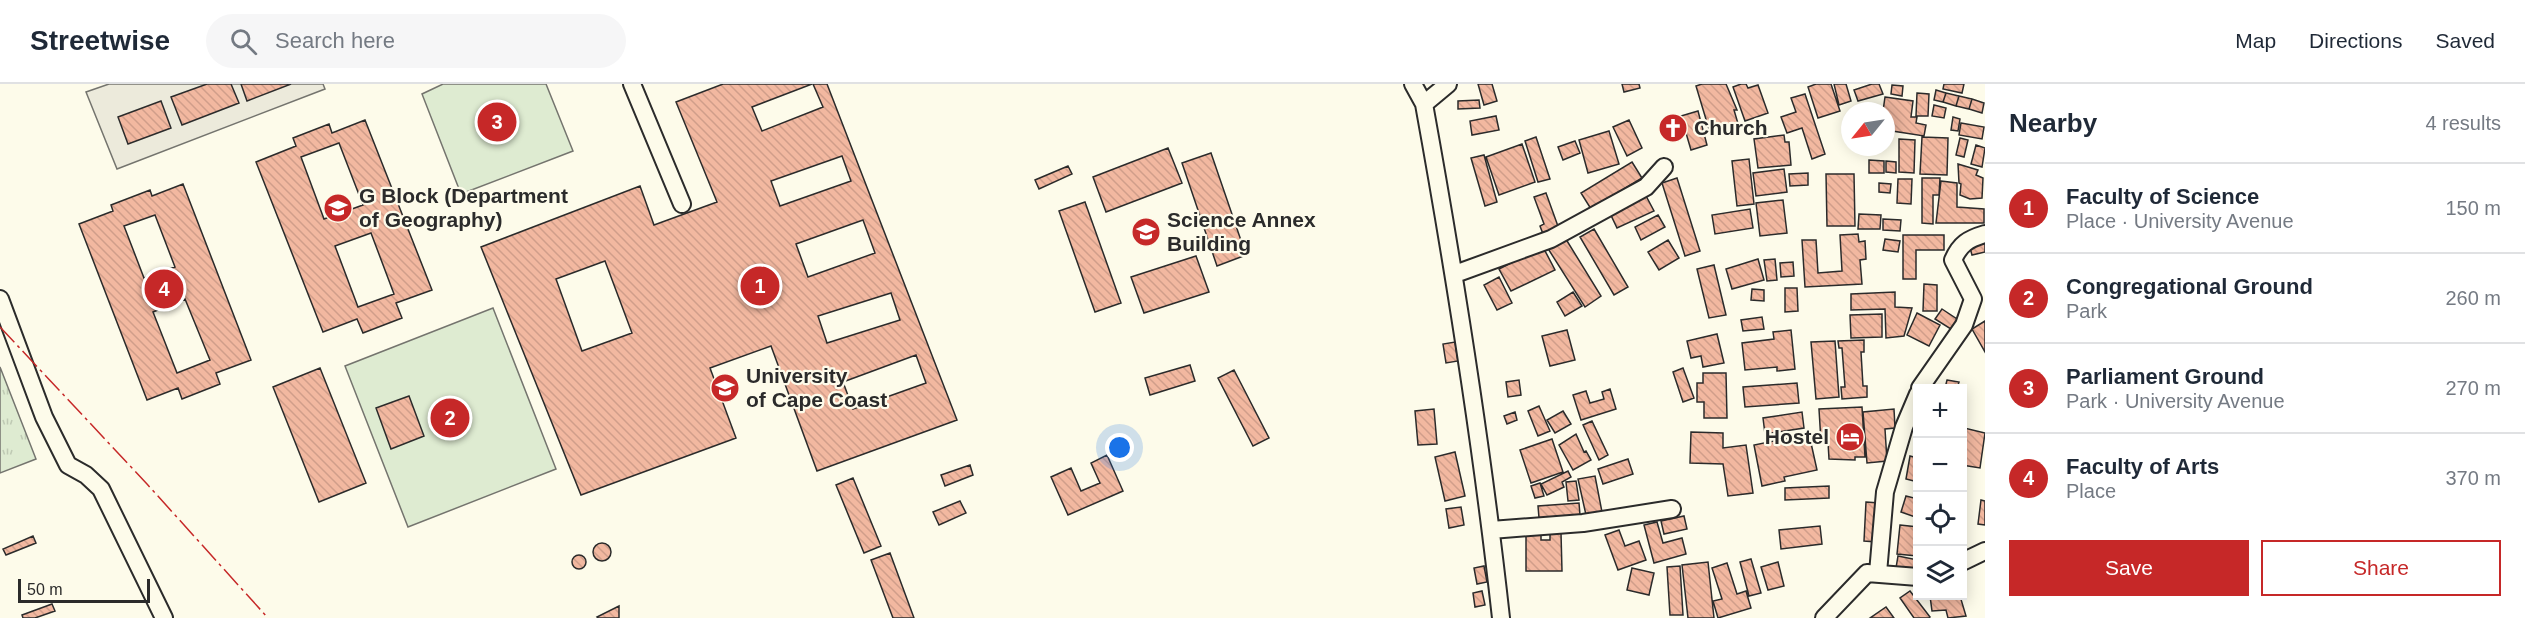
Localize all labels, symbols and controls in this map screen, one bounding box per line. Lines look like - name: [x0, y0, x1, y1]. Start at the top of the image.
- search box: [206, 14, 626, 68]
- text: Streetwise: [30, 25, 170, 56]
- icon: search: [227, 25, 260, 58]
- text: Search here: [275, 28, 395, 53]
- text: Map: [2235, 29, 2276, 52]
- text: Directions: [2309, 29, 2402, 52]
- text: Saved: [2435, 29, 2495, 52]
- pin: 3: [478, 99, 516, 144]
- north arrow: [1841, 102, 1895, 156]
- text: Nearby: [2009, 108, 2097, 138]
- church icon: Church: [1657, 112, 1689, 144]
- text: 4 results: [2425, 112, 2501, 134]
- place label: Church: [1694, 116, 1768, 139]
- place label: G Block (Department of Geography): [359, 184, 568, 231]
- text: Faculty of Science: [2066, 184, 2259, 209]
- school or university icon: G Block (Department of Geography): [322, 192, 354, 224]
- text: 1: [2023, 197, 2034, 219]
- text: 150 m: [2445, 197, 2501, 219]
- place label: Science Annex Building: [1167, 208, 1316, 255]
- text: Place · University Avenue: [2066, 210, 2294, 232]
- school or university icon: Science Annex Building: [1130, 216, 1162, 248]
- pin: 1: [740, 264, 780, 308]
- pin: 4: [144, 266, 184, 312]
- text: Congregational Ground: [2066, 274, 2313, 299]
- text: 2: [2023, 287, 2034, 309]
- text: 260 m: [2445, 287, 2501, 309]
- text: Park: [2066, 300, 2107, 322]
- place label: University of Cape Coast: [746, 364, 887, 411]
- text: Parliament Ground: [2066, 364, 2264, 389]
- school or university icon: University of Cape Coast: [709, 372, 741, 404]
- text: 3: [2023, 377, 2034, 399]
- text: 270 m: [2445, 377, 2501, 399]
- map controls: [1913, 384, 1967, 600]
- button: +: [1913, 384, 1967, 438]
- text: Park · University Avenue: [2066, 390, 2285, 412]
- pin: 2: [430, 396, 470, 440]
- hotel icon: Hostel: [1834, 421, 1866, 453]
- place label: Hostel: [1765, 425, 1829, 448]
- your location: [1105, 433, 1134, 462]
- button: −: [1913, 438, 1967, 492]
- text: Faculty of Arts: [2066, 454, 2219, 479]
- text: 4: [2023, 467, 2034, 489]
- text: 370 m: [2445, 467, 2501, 489]
- text: Place: [2066, 480, 2116, 502]
- button: locate: [1913, 492, 1967, 546]
- button: Save: [2009, 540, 2249, 596]
- button: Share: [2261, 540, 2501, 596]
- button: layers: [1913, 546, 1967, 600]
- scale bar: [18, 576, 150, 604]
- text: 50 m: [27, 581, 63, 598]

